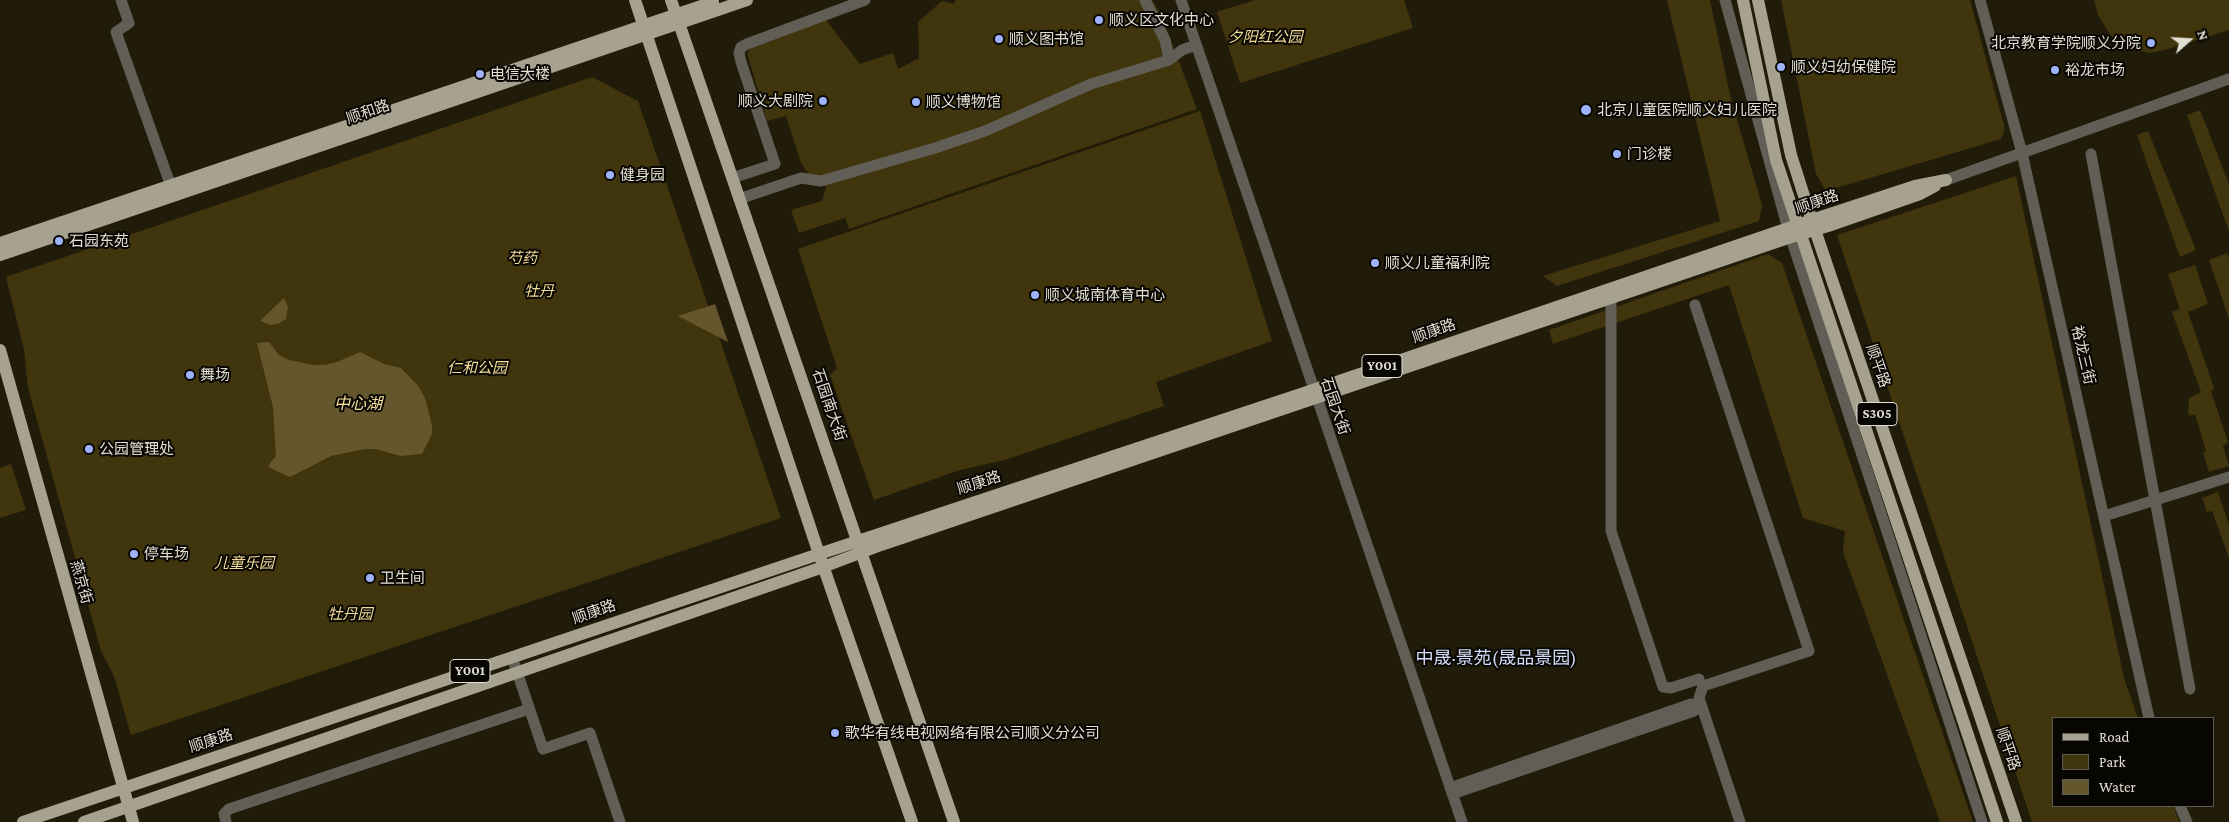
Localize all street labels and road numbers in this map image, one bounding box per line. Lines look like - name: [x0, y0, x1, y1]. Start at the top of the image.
- street label: 顺和路: [344, 96, 392, 128]
- street label: 顺康路: [1793, 186, 1841, 218]
- street label: 顺康路: [1410, 315, 1458, 347]
- street label: 裕龙三街: [2067, 324, 2099, 386]
- street label: 顺平路: [1862, 342, 1894, 390]
- road number: Y001: [1362, 354, 1402, 378]
- street label: 石园南大街: [808, 367, 850, 443]
- street label: 石园大街: [1317, 375, 1353, 437]
- road number: S305: [1857, 402, 1897, 426]
- street label: 顺康路: [955, 467, 1003, 499]
- street label: 燕京街: [66, 558, 96, 606]
- street label: 顺康路: [570, 596, 618, 628]
- road number: Y001: [450, 659, 490, 682]
- street label: 顺康路: [187, 725, 235, 757]
- street label: 顺平路: [1992, 725, 2024, 773]

